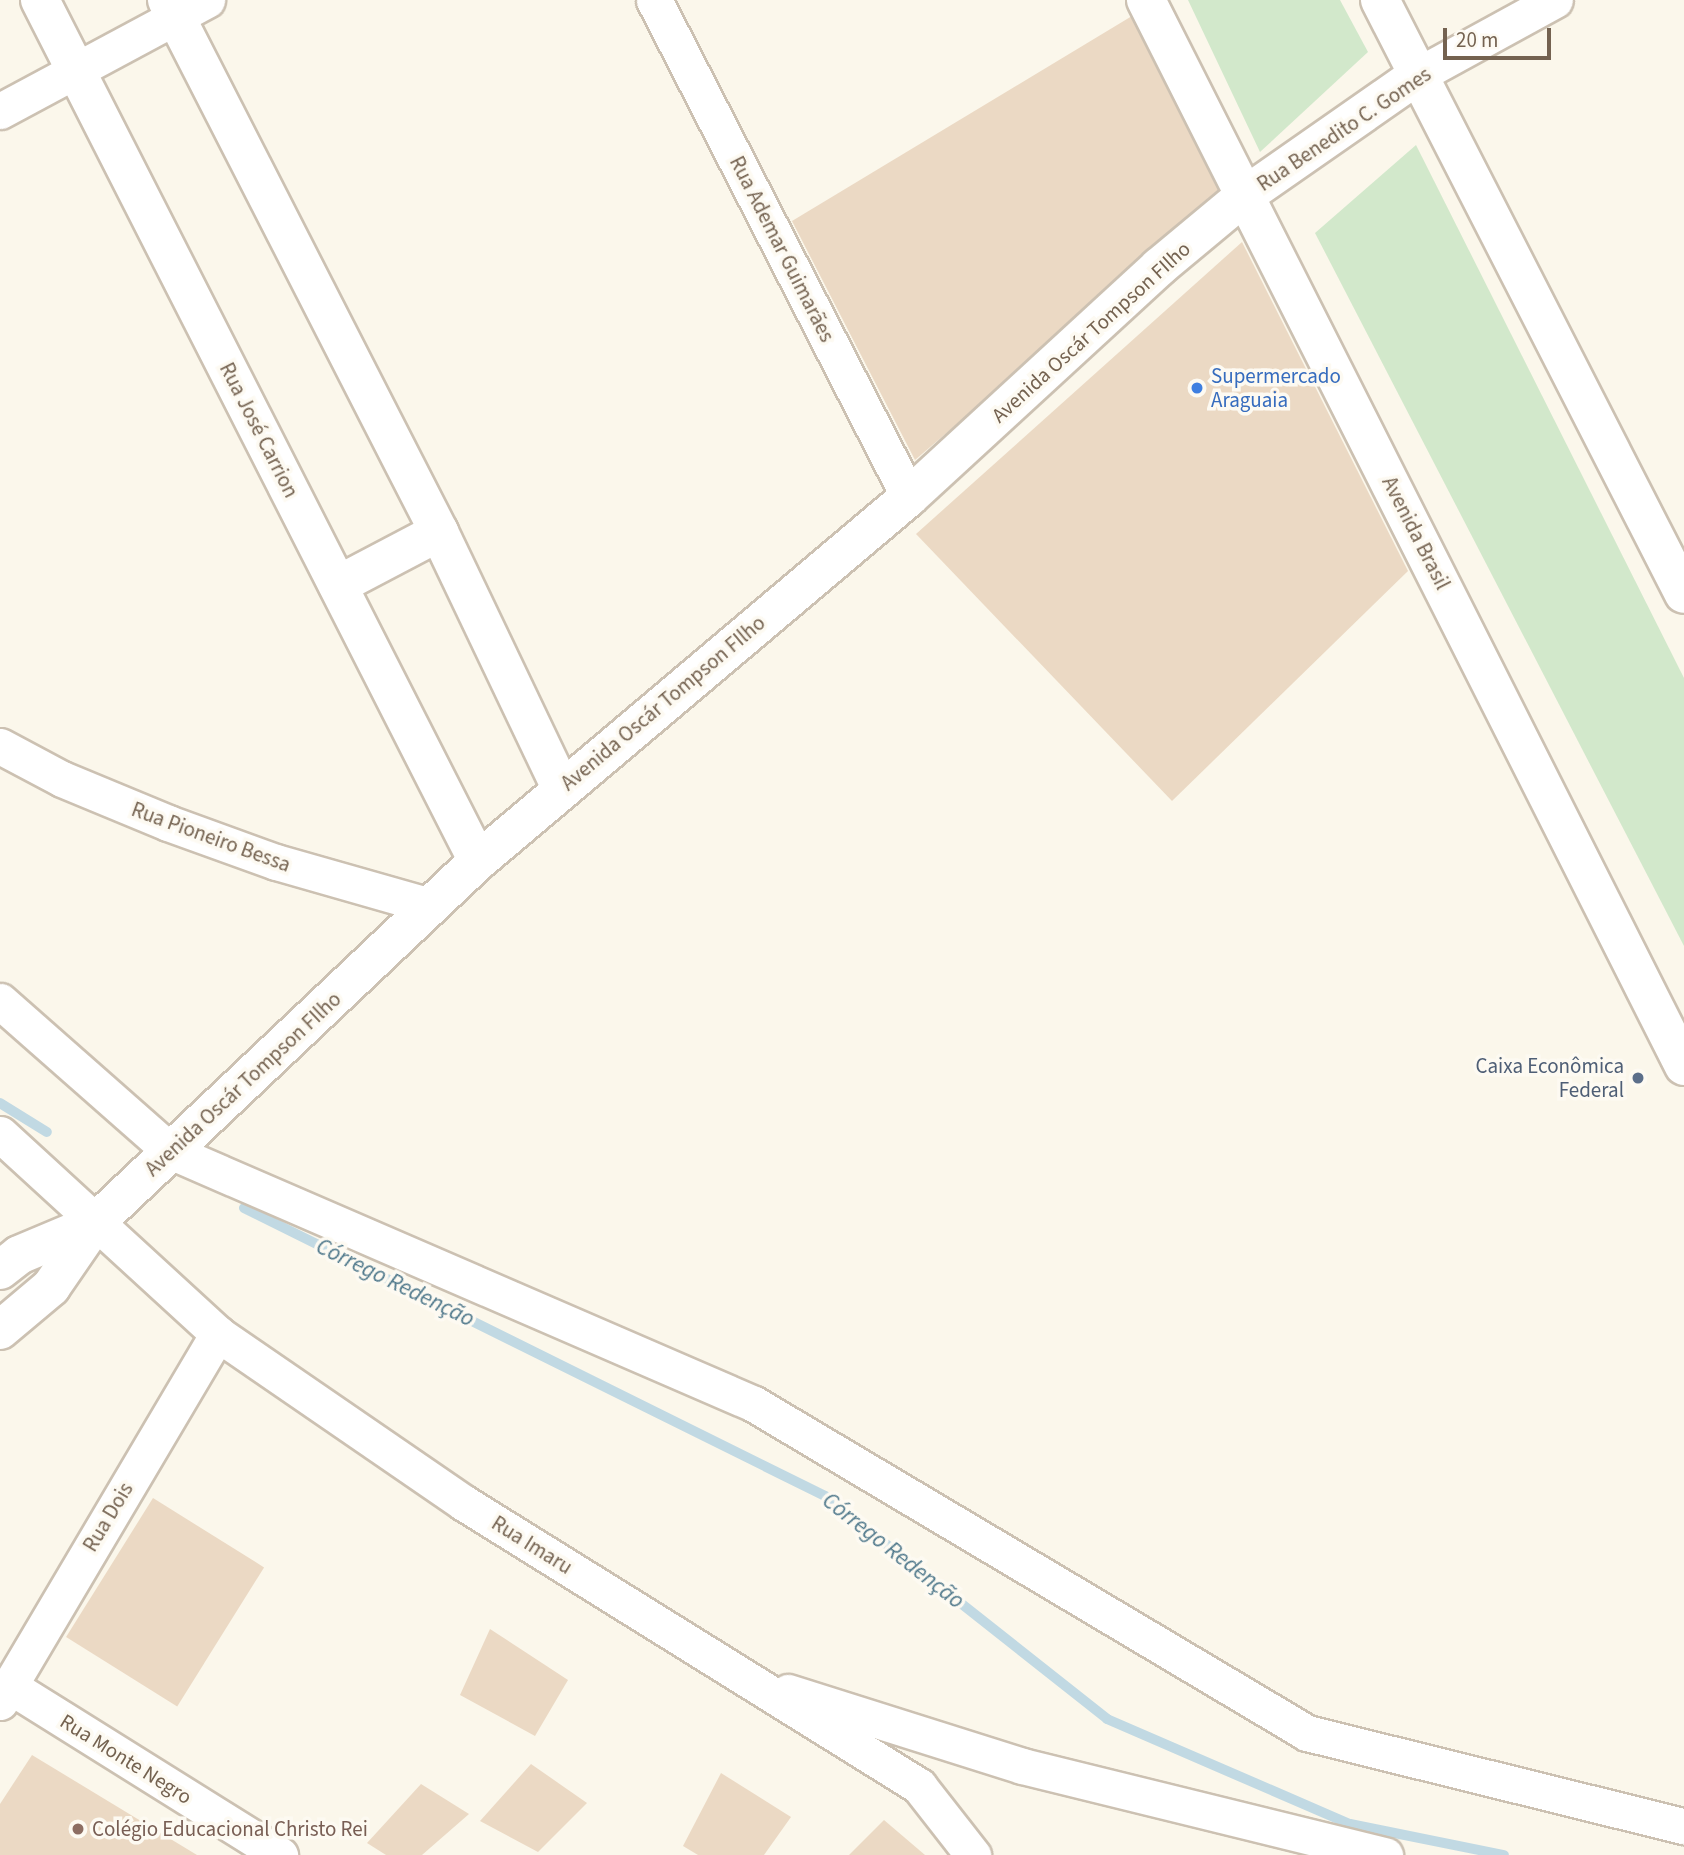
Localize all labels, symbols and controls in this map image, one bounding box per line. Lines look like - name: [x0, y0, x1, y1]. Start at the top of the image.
- scale bar: [1446, 14, 1554, 58]
- text: 20 m: [1456, 25, 1498, 55]
- street label: Rua Benedito C. Gomes: [1252, 61, 1436, 197]
- street label: Rua Ademar Guimarães: [724, 152, 840, 346]
- street label: Avenida Oscár Tompson FIlho: [986, 236, 1196, 428]
- street label: Rua José Carrion: [214, 358, 304, 502]
- place label: Supermercado Araguaia: [1211, 363, 1341, 413]
- marker: Supermercado Araguaia: [1189, 380, 1205, 396]
- street label: Avenida Brasil: [1377, 472, 1455, 594]
- street label: Avenida Oscár Tompson FIlho: [556, 610, 770, 796]
- street label: Rua Pioneiro Bessa: [128, 797, 294, 877]
- street label: Avenida Oscár Tompson FIlho: [140, 987, 346, 1181]
- place label: Caixa Econômica Federal: [1476, 1053, 1624, 1103]
- marker: Caixa Econômica Federal: [1630, 1070, 1646, 1086]
- water label: Córrego Redenção: [311, 1233, 479, 1333]
- street label: Rua Dois: [78, 1478, 138, 1556]
- water label: Córrego Redenção: [817, 1487, 969, 1615]
- street label: Rua Imaru: [487, 1510, 577, 1580]
- street label: Rua Monte Negro: [55, 1708, 197, 1810]
- place label: Colégio Educacional Christo Rei: [92, 1816, 368, 1842]
- marker: Colégio Educacional Christo Rei: [70, 1821, 86, 1837]

